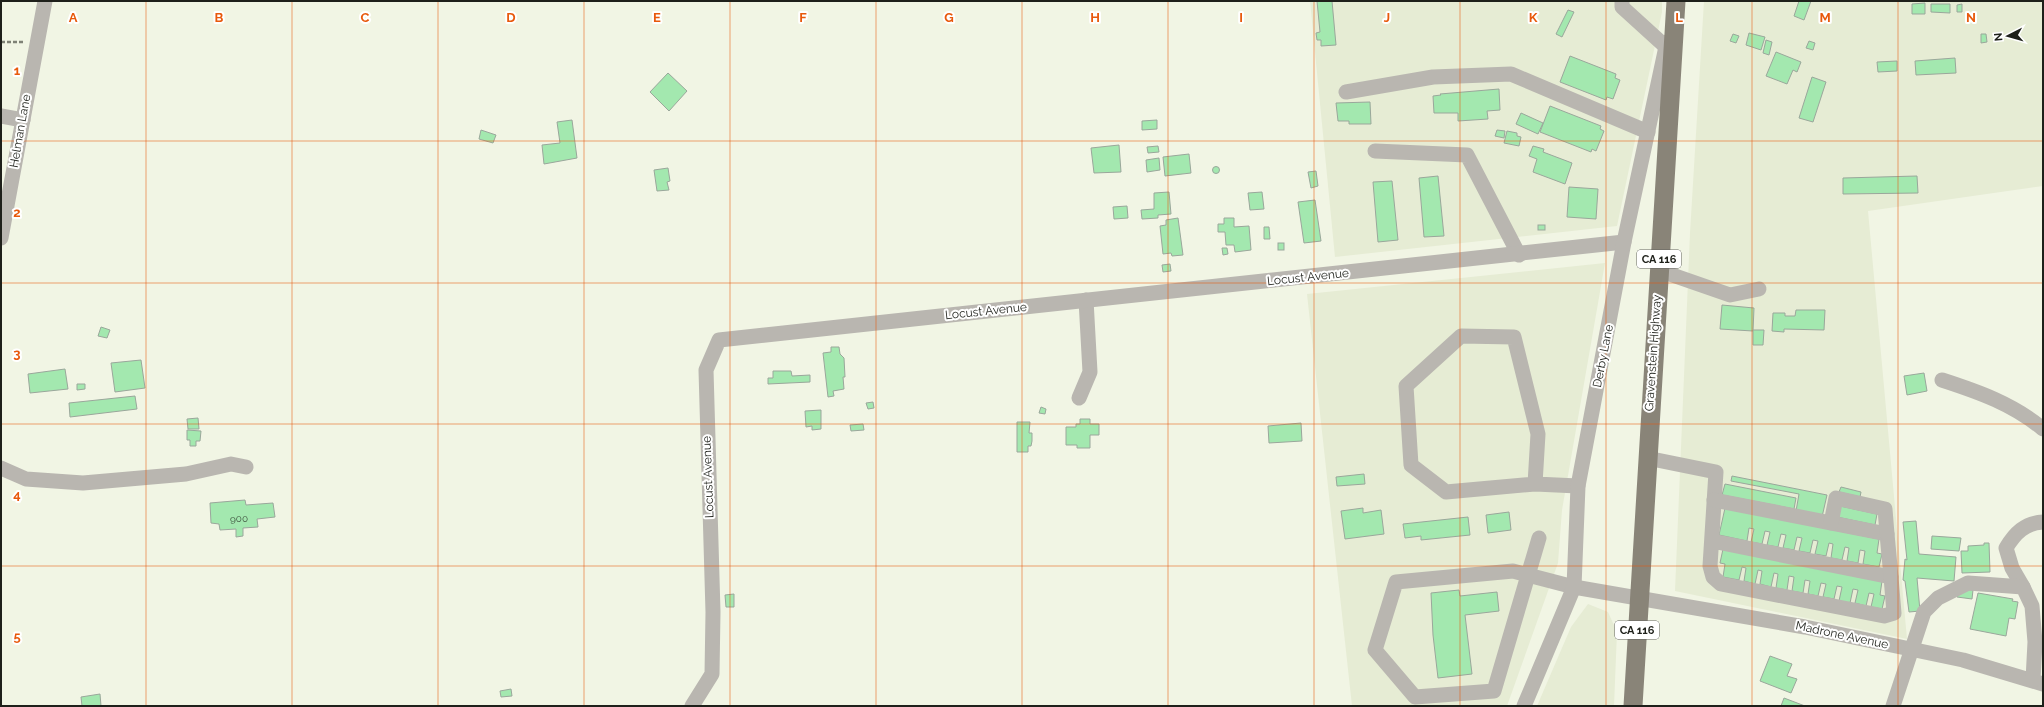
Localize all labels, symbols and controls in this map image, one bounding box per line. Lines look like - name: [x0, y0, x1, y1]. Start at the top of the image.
- text: A: [69, 10, 78, 25]
- text: B: [215, 10, 224, 25]
- text: C: [361, 10, 370, 25]
- text: D: [506, 10, 516, 25]
- text: E: [653, 10, 661, 25]
- text: F: [799, 10, 807, 25]
- text: G: [944, 10, 954, 25]
- text: H: [1090, 10, 1100, 25]
- text: I: [1239, 10, 1243, 25]
- text: J: [1384, 10, 1390, 25]
- text: K: [1529, 10, 1538, 25]
- text: L: [1675, 10, 1683, 25]
- text: M: [1819, 10, 1831, 25]
- text: N: [1966, 10, 1976, 25]
- north arrow: [1988, 16, 2028, 56]
- text: N: [1992, 32, 2005, 42]
- text: 1: [14, 63, 21, 78]
- street label: Helman Lane: [7, 93, 33, 169]
- text: 2: [13, 205, 21, 220]
- road number: CA 116: [1637, 250, 1681, 268]
- street label: Locust Avenue: [1266, 266, 1350, 288]
- street label: Gravenstein Highway: [1642, 294, 1664, 412]
- street label: Locust Avenue: [944, 300, 1028, 322]
- street label: Derby Lane: [1590, 323, 1616, 389]
- text: 3: [13, 346, 21, 361]
- street label: Locust Avenue: [700, 436, 716, 518]
- text: 4: [13, 487, 21, 502]
- house number: 900: [230, 513, 248, 524]
- street label: Madrone Avenue: [1794, 618, 1890, 652]
- road number: CA 116: [1615, 621, 1659, 639]
- text: 5: [13, 629, 21, 644]

